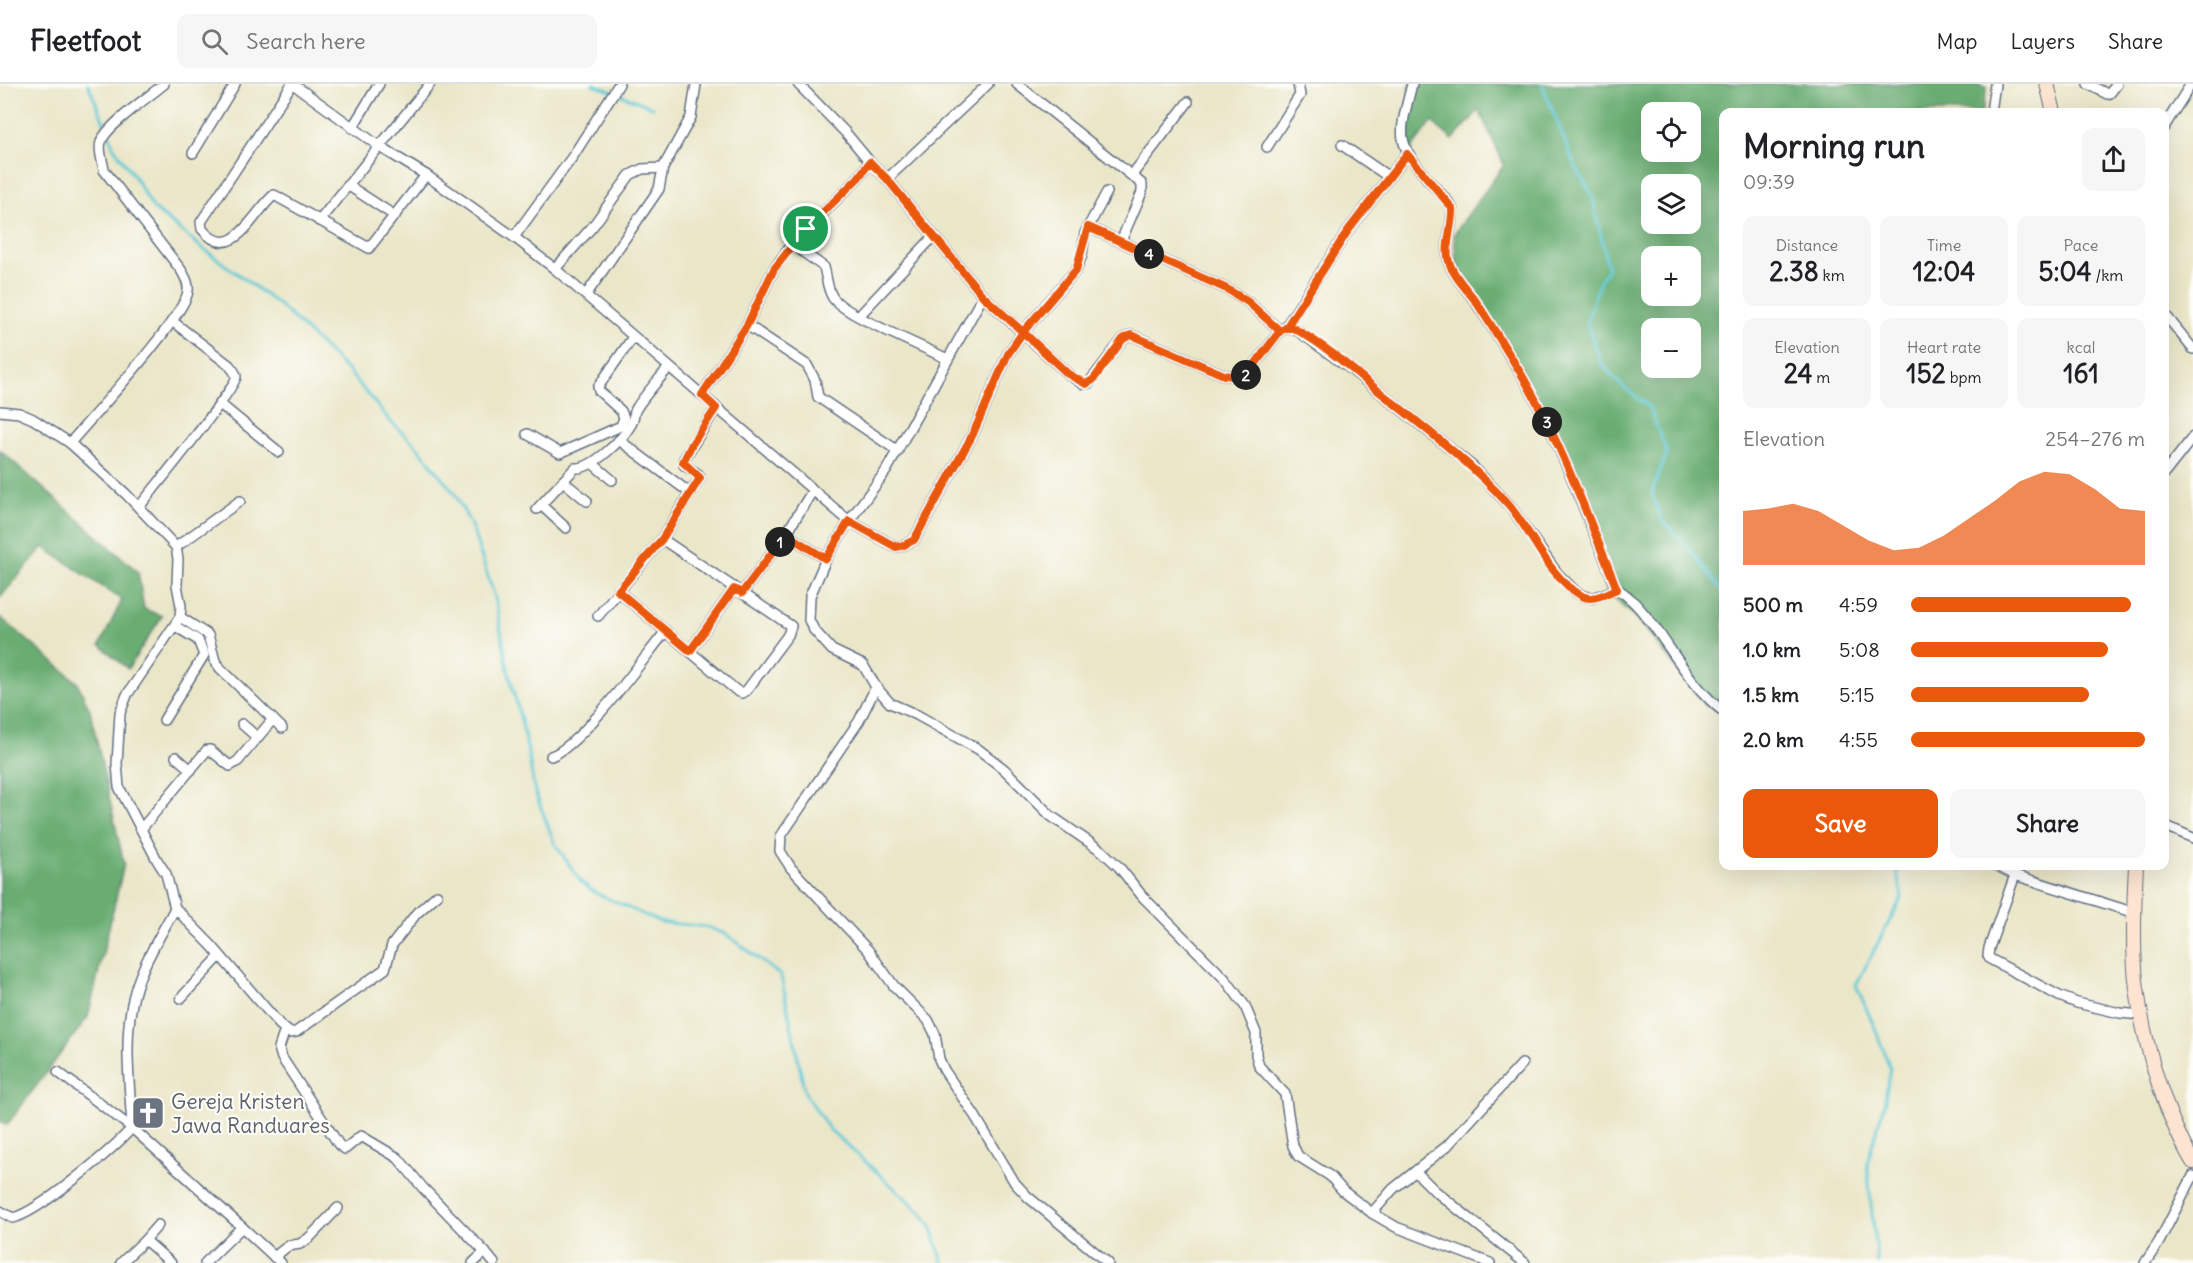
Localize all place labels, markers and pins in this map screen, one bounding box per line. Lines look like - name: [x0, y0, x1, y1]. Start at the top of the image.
- pin: [780, 203, 831, 254]
- pin: 4: [1134, 239, 1164, 269]
- pin: 2: [1231, 360, 1261, 390]
- pin: 3: [1532, 407, 1562, 437]
- pin: 1: [765, 527, 795, 557]
- place label: Gereja Kristen Jawa Randuares: [171, 1088, 330, 1139]
- church icon: Gereja Kristen Jawa Randuares: [130, 1095, 166, 1131]

